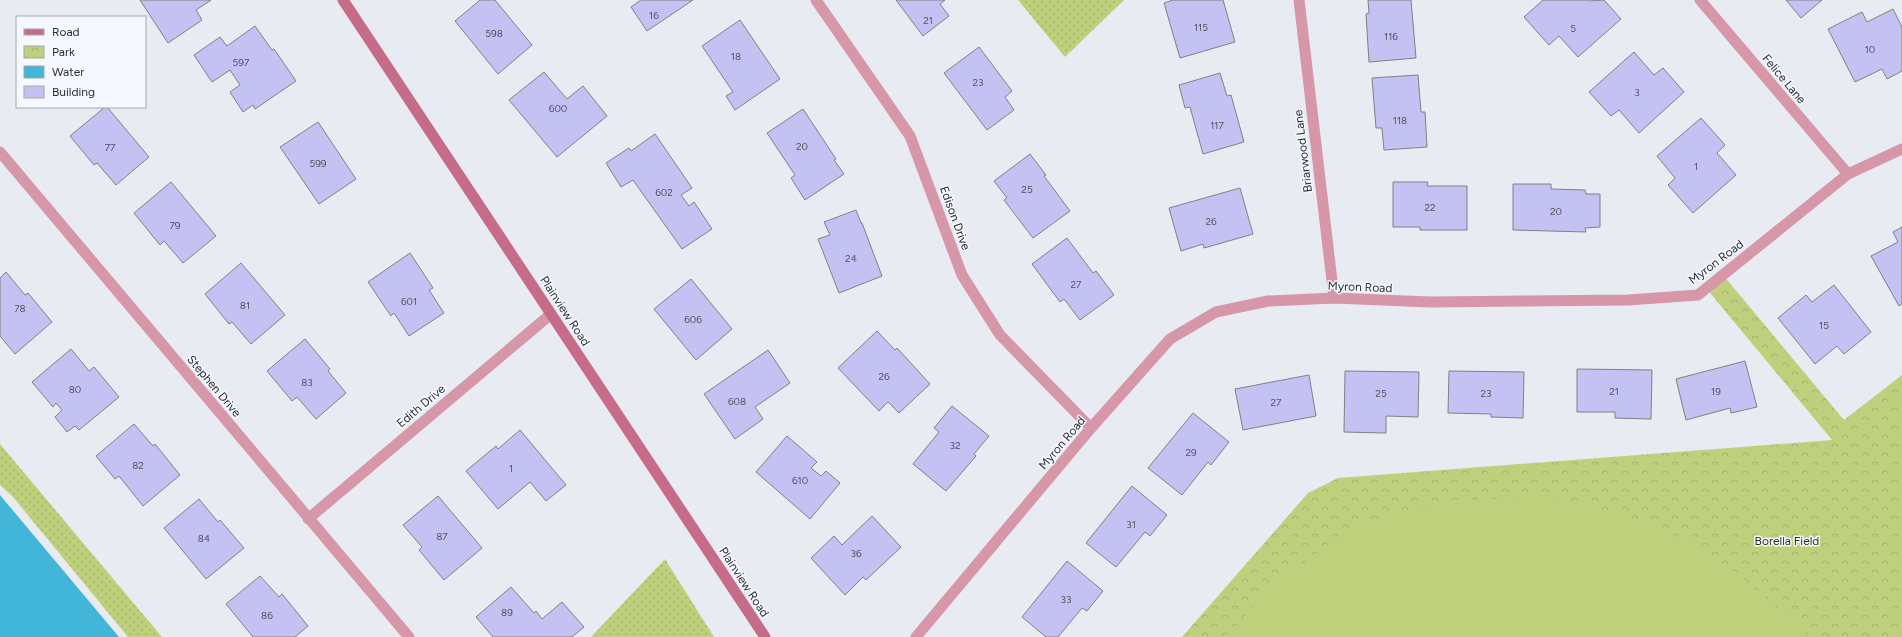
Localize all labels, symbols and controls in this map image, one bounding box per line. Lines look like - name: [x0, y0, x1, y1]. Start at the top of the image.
- house number: 16: [649, 9, 659, 22]
- house number: 21: [923, 14, 933, 27]
- legend: [16, 16, 146, 108]
- house number: 115: [1194, 21, 1208, 34]
- house number: 5: [1570, 22, 1576, 35]
- text: Road: [52, 25, 80, 39]
- house number: 598: [485, 27, 503, 40]
- house number: 116: [1384, 30, 1398, 43]
- house number: 10: [1865, 43, 1875, 56]
- text: Park: [52, 45, 75, 59]
- house number: 18: [731, 50, 741, 63]
- street label: Felice Lane: [1759, 52, 1809, 107]
- house number: 597: [233, 56, 250, 69]
- text: Water: [52, 65, 84, 79]
- house number: 23: [972, 76, 984, 89]
- text: Building: [52, 85, 95, 99]
- house number: 3: [1634, 86, 1640, 99]
- house number: 600: [549, 102, 567, 115]
- street label: Briarwood Lane: [1291, 108, 1315, 193]
- house number: 118: [1393, 114, 1407, 127]
- house number: 117: [1210, 119, 1224, 132]
- house number: 20: [796, 140, 808, 153]
- house number: 77: [105, 141, 116, 154]
- house number: 599: [309, 157, 327, 170]
- house number: 1: [1694, 160, 1698, 173]
- house number: 25: [1021, 183, 1033, 196]
- street label: Edison Drive: [937, 184, 973, 252]
- house number: 602: [655, 186, 673, 199]
- house number: 22: [1424, 201, 1436, 214]
- house number: 20: [1550, 205, 1562, 218]
- house number: 26: [1205, 215, 1217, 228]
- house number: 79: [169, 219, 181, 232]
- street label: Myron Road: [1686, 237, 1746, 287]
- house number: 24: [845, 252, 857, 265]
- street label: Plainview Road: [537, 273, 593, 349]
- house number: 27: [1071, 278, 1082, 291]
- street label: Myron Road: [1327, 279, 1393, 295]
- house number: 601: [401, 295, 417, 308]
- house number: 81: [240, 299, 250, 312]
- house number: 78: [14, 302, 26, 315]
- house number: 606: [684, 313, 702, 326]
- house number: 15: [1819, 319, 1829, 332]
- street label: Stephen Drive: [184, 352, 244, 420]
- house number: 26: [878, 370, 890, 383]
- house number: 83: [301, 376, 313, 389]
- street label: Edith Drive: [394, 381, 448, 430]
- house number: 80: [69, 383, 81, 396]
- house number: 21: [1609, 385, 1619, 398]
- house number: 19: [1711, 385, 1721, 398]
- house number: 25: [1375, 387, 1387, 400]
- house number: 23: [1480, 387, 1492, 400]
- house number: 608: [728, 395, 746, 408]
- house number: 27: [1271, 396, 1282, 409]
- street label: Myron Road: [1036, 414, 1088, 472]
- house number: 32: [949, 439, 961, 452]
- house number: 29: [1185, 446, 1197, 459]
- house number: 82: [132, 459, 144, 472]
- house number: 1: [509, 462, 513, 475]
- house number: 610: [792, 474, 808, 487]
- house number: 31: [1126, 518, 1136, 531]
- house number: 87: [436, 530, 448, 543]
- house number: 84: [198, 532, 210, 545]
- park label: Borella Field: [1755, 534, 1819, 548]
- street label: Plainview Road: [716, 544, 772, 620]
- house number: 36: [850, 547, 862, 560]
- house number: 33: [1061, 593, 1071, 606]
- house number: 89: [501, 606, 513, 619]
- house number: 86: [261, 609, 273, 622]

